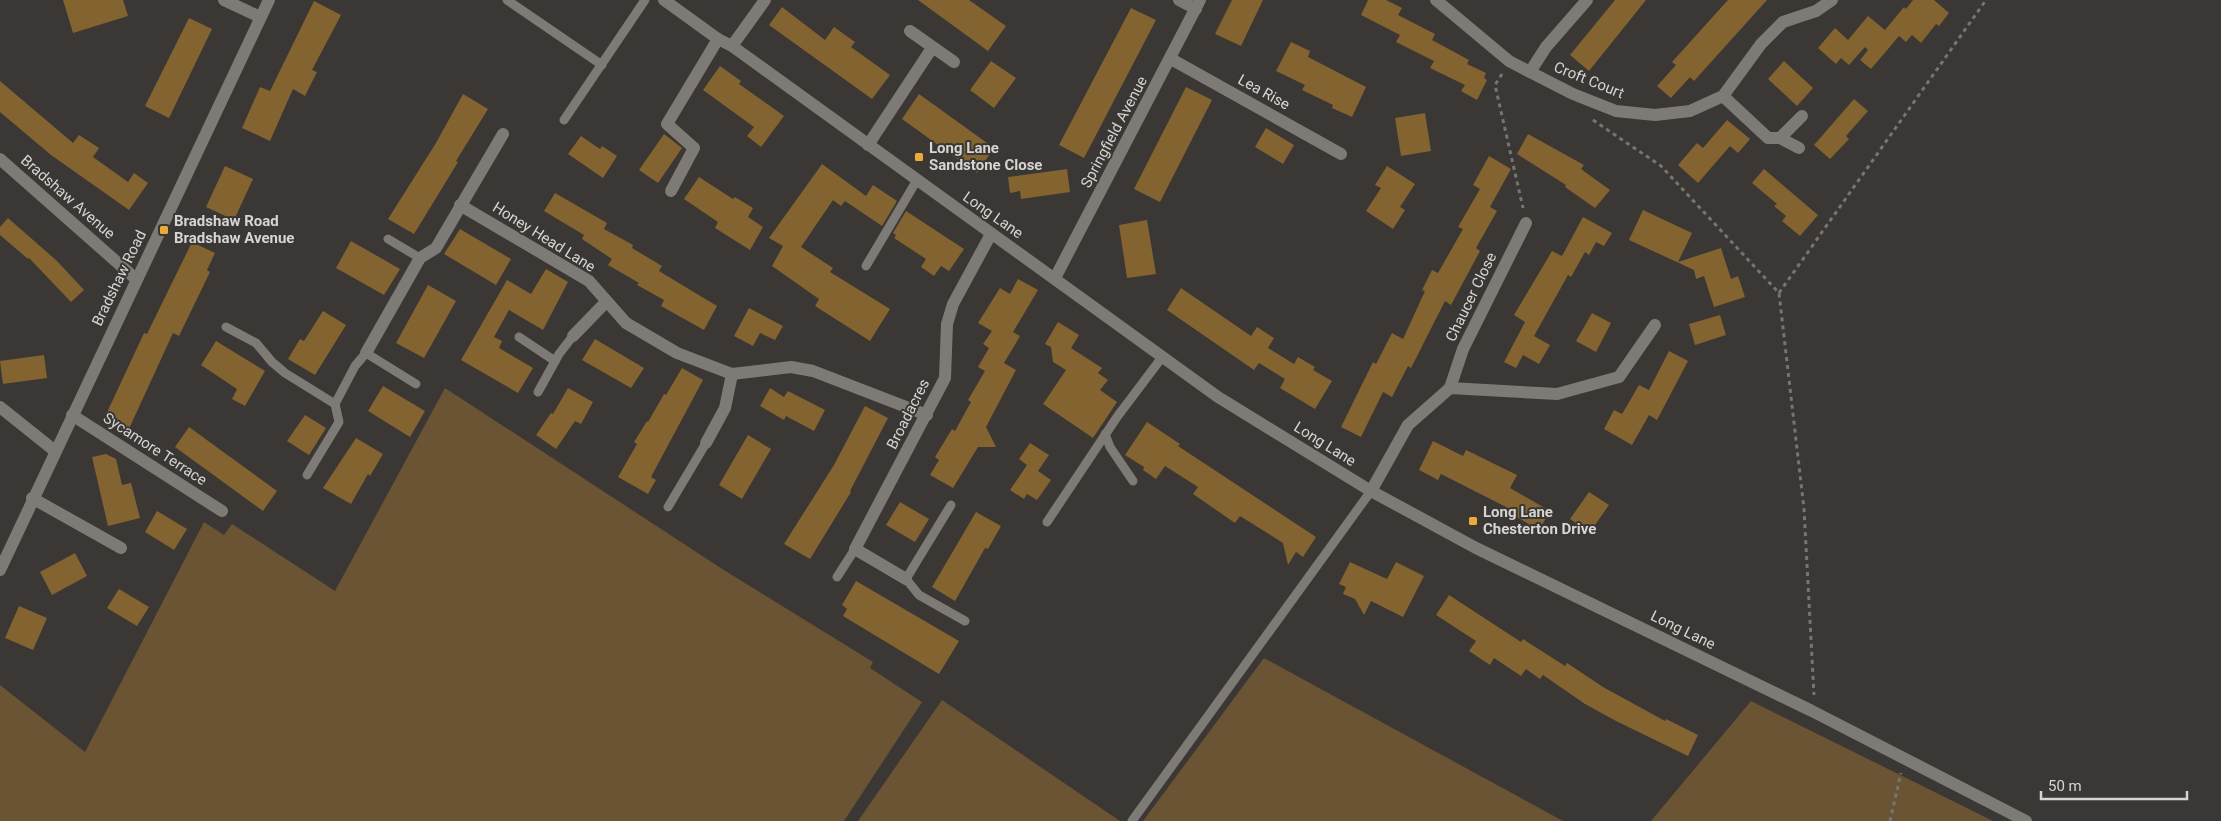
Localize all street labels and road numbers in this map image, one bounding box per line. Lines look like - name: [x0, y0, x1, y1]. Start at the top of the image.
- street label: Croft Court: [1551, 58, 1627, 102]
- street label: Lea Rise: [1235, 70, 1293, 114]
- street label: Springfield Avenue: [1077, 73, 1151, 191]
- street label: Bradshaw Avenue: [17, 151, 119, 243]
- street label: Long Lane: [959, 188, 1027, 242]
- street label: Honey Head Lane: [489, 198, 599, 276]
- street label: Bradshaw Road: [88, 227, 150, 329]
- street label: Chaucer Close: [1442, 250, 1500, 344]
- street label: Broadacres: [883, 376, 933, 452]
- street label: Sycamore Terrace: [100, 409, 210, 489]
- street label: Long Lane: [1291, 418, 1359, 470]
- street label: Long Lane: [1648, 607, 1718, 653]

